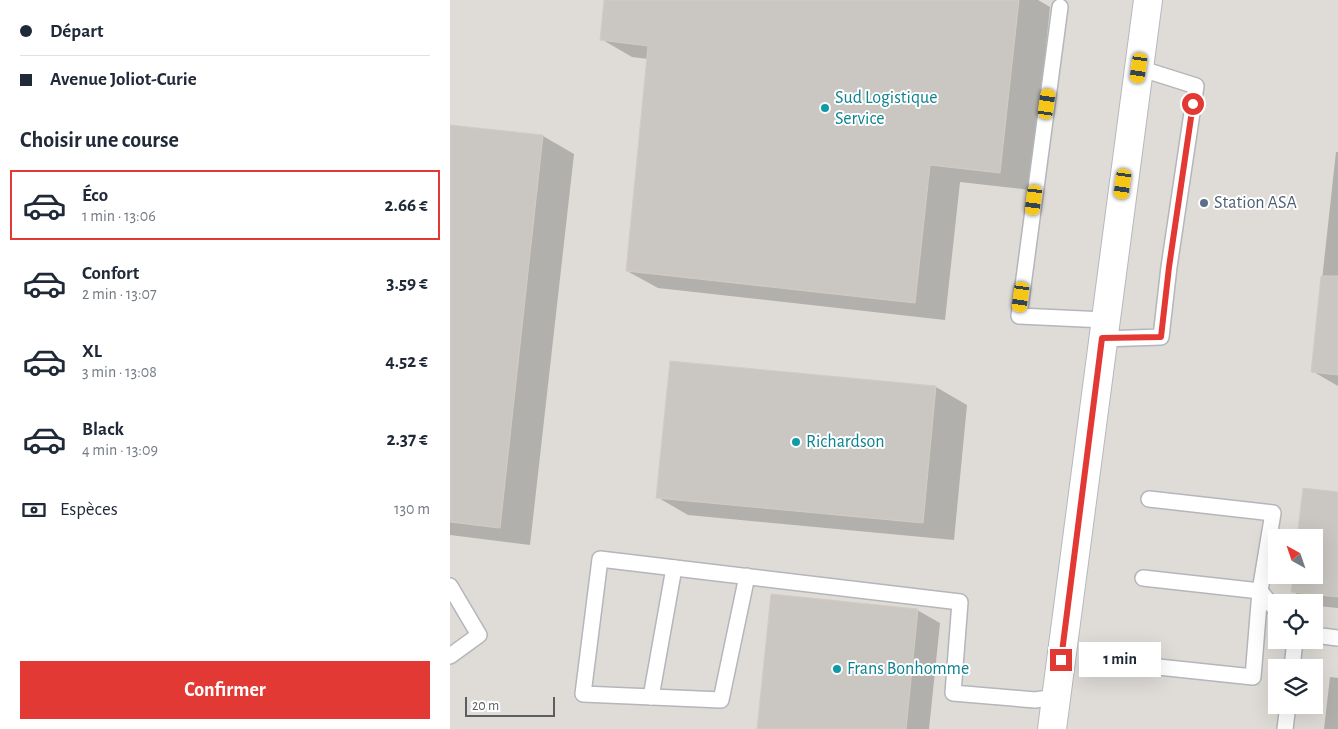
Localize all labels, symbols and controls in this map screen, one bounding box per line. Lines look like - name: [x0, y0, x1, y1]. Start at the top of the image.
- text: Départ: [50, 22, 103, 41]
- car: [1129, 52, 1148, 84]
- text: Avenue Joliot-Curie: [50, 70, 197, 89]
- car: [1037, 88, 1056, 120]
- place label: Sud Logistique Service: [835, 89, 938, 128]
- route start: [1182, 93, 1204, 115]
- marker: Sud Logistique Service: [819, 102, 831, 114]
- text: Choisir une course: [20, 129, 179, 151]
- car: [1113, 168, 1132, 200]
- icon: car: [22, 183, 67, 228]
- car: [1024, 184, 1043, 216]
- text: Éco: [82, 186, 108, 205]
- place label: Station ASA: [1214, 194, 1297, 212]
- text: 2.66 €: [385, 196, 428, 215]
- marker: Station ASA: [1198, 197, 1210, 209]
- text: 1 min · 13:06: [82, 208, 156, 224]
- icon: car: [22, 261, 67, 306]
- text: Confort: [82, 264, 139, 283]
- text: 3.59 €: [386, 274, 428, 293]
- car: [1011, 281, 1030, 313]
- text: 2 min · 13:07: [82, 286, 157, 302]
- icon: car: [22, 339, 67, 384]
- text: XL: [82, 342, 102, 361]
- text: 4.52 €: [385, 352, 428, 371]
- text: 3 min · 13:08: [82, 364, 157, 380]
- icon: car: [22, 417, 67, 462]
- text: Black: [82, 420, 124, 439]
- text: 2.37 €: [387, 430, 428, 449]
- place label: Richardson: [806, 433, 885, 451]
- marker: Richardson: [790, 436, 802, 448]
- text: 4 min · 13:09: [82, 442, 158, 458]
- icon: cash: [20, 496, 48, 524]
- text: Espèces: [60, 500, 118, 519]
- text: 130 m: [394, 501, 430, 517]
- north arrow: [1268, 529, 1322, 584]
- map controls: [1268, 529, 1323, 714]
- button: locate: [1268, 594, 1323, 649]
- callout: 1 min: [1078, 642, 1161, 678]
- route end: [1050, 649, 1072, 671]
- text: 1 min: [1103, 651, 1137, 667]
- button: layers: [1268, 659, 1323, 714]
- place label: Frans Bonhomme: [847, 660, 969, 678]
- button: Confirmer: [20, 661, 430, 719]
- marker: Frans Bonhomme: [831, 663, 843, 675]
- scale bar: [465, 694, 555, 717]
- text: 20 m: [472, 699, 499, 713]

